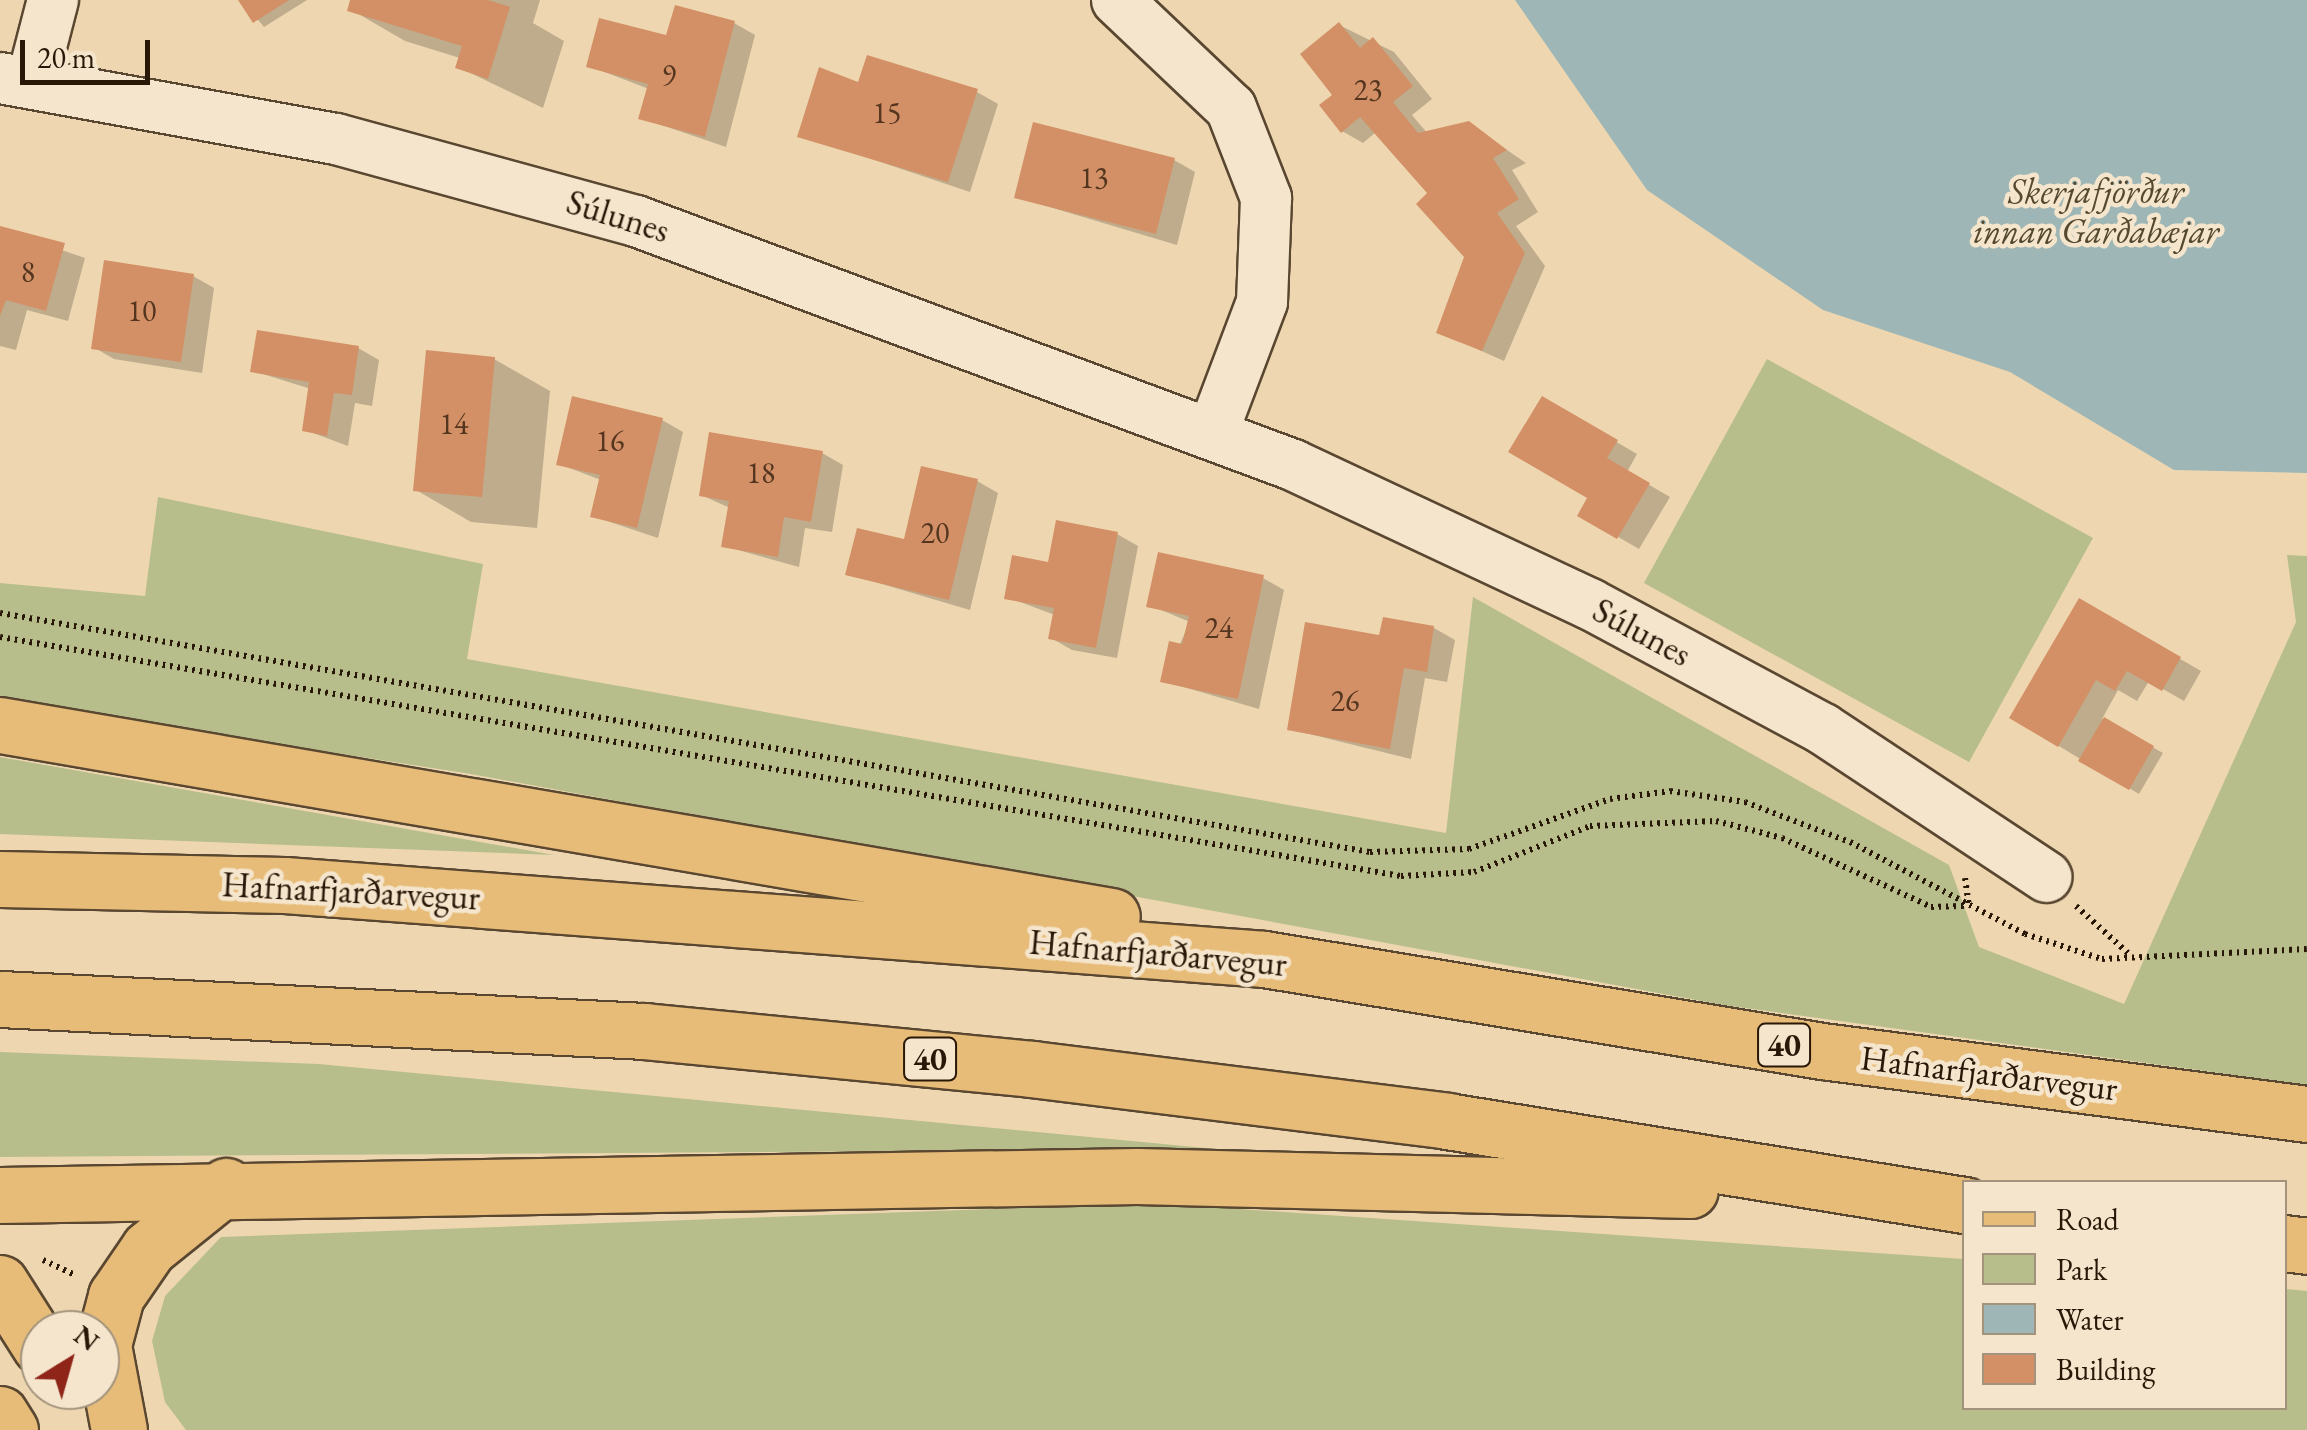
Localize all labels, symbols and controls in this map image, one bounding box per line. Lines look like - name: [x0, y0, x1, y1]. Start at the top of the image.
- scale bar: [25, 20, 155, 82]
- text: 20 m: [37, 38, 95, 77]
- house number: 9: [662, 57, 676, 93]
- house number: 23: [1354, 72, 1382, 108]
- house number: 15: [873, 95, 901, 131]
- house number: 13: [1080, 160, 1108, 196]
- park label: Skerjafjörður innan Garðabæjar: [1973, 170, 2219, 252]
- street label: Súlunes: [562, 181, 674, 251]
- house number: 8: [21, 254, 35, 290]
- house number: 10: [128, 293, 156, 329]
- house number: 14: [440, 406, 468, 442]
- house number: 16: [596, 423, 624, 459]
- house number: 18: [747, 455, 775, 491]
- house number: 20: [921, 515, 949, 551]
- street label: Súlunes: [1586, 589, 1698, 675]
- house number: 24: [1205, 610, 1233, 646]
- house number: 26: [1331, 683, 1359, 719]
- street label: Hafnarfjarðarvegur: [221, 863, 481, 919]
- street label: Hafnarfjarðarvegur: [1027, 921, 1289, 985]
- road number: 40: [1756, 1018, 1812, 1072]
- road number: 40: [902, 1032, 958, 1086]
- street label: Hafnarfjarðarvegur: [1858, 1036, 2120, 1110]
- legend: [1962, 1180, 2287, 1410]
- text: Road: [2056, 1200, 2119, 1239]
- text: Park: [2056, 1250, 2107, 1289]
- text: Water: [2056, 1300, 2124, 1339]
- north arrow: [20, 1310, 120, 1410]
- text: N: [67, 1316, 107, 1359]
- text: Building: [2056, 1350, 2155, 1389]

